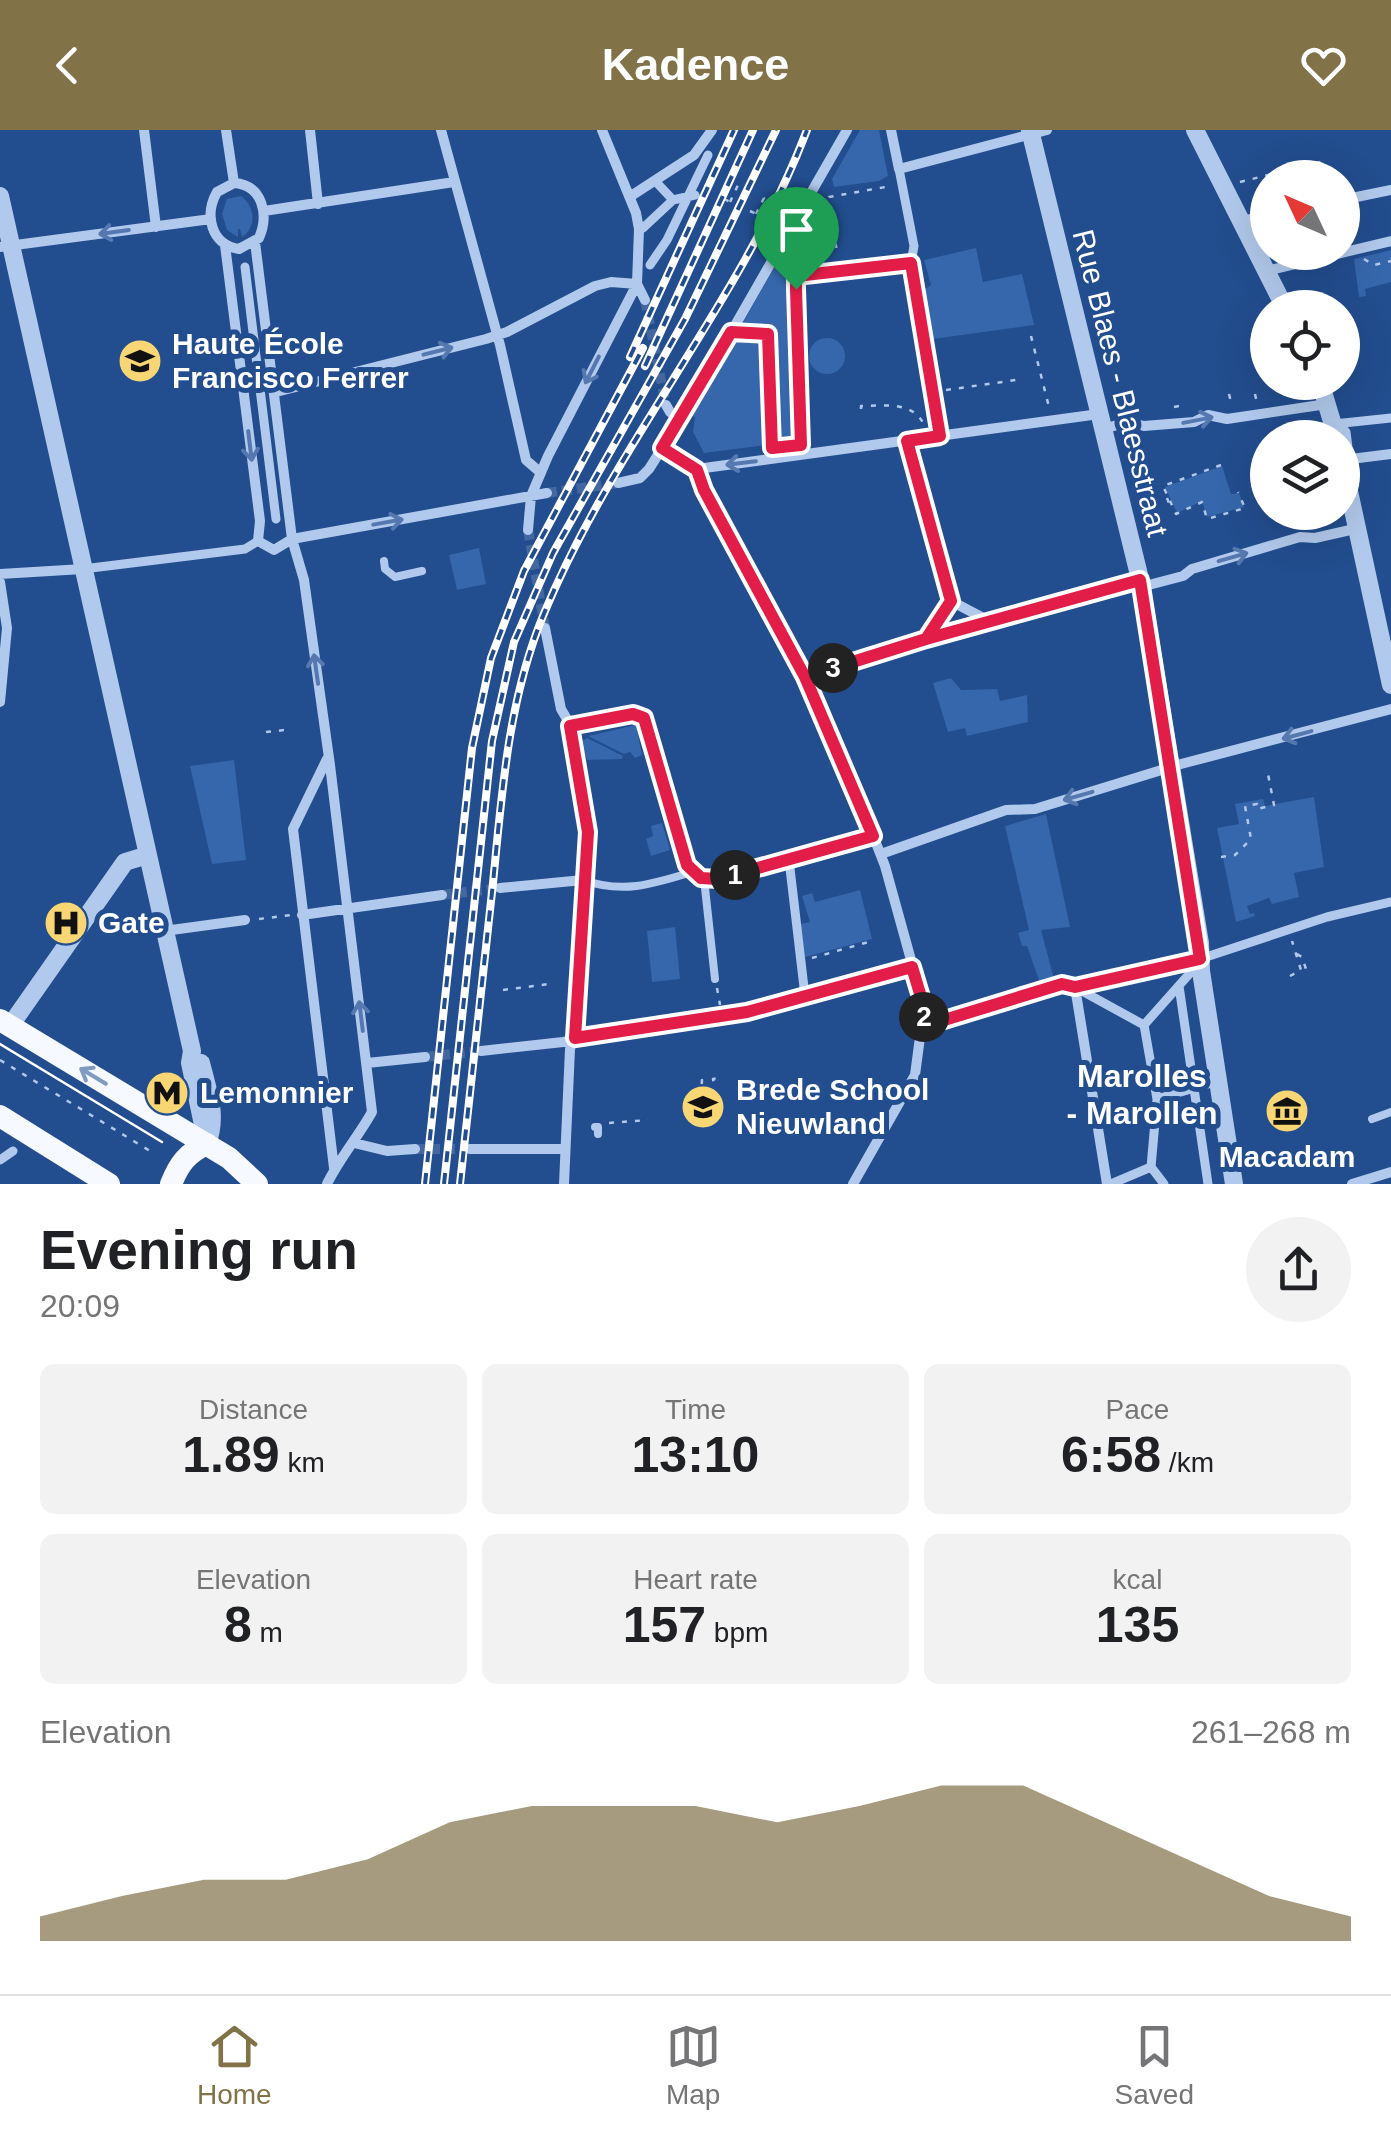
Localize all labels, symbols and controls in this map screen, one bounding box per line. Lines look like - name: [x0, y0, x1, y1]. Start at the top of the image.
- icon: back: [40, 38, 95, 93]
- icon: heart: [1296, 38, 1351, 93]
- text: Kadence: [602, 39, 789, 90]
- north arrow: [1250, 160, 1360, 270]
- map controls: [1250, 160, 1360, 530]
- pin: [754, 187, 839, 290]
- icon: arrive: [769, 202, 824, 257]
- one-way arrow: [98, 223, 131, 242]
- street label: Rue Blaes - Blaesstraat: [1066, 226, 1175, 540]
- button: locate: [1250, 290, 1360, 400]
- place label: Haute École Francisco Ferrer: [172, 327, 409, 394]
- school or university icon: Haute École Francisco Ferrer: [117, 338, 163, 384]
- one-way arrow: [421, 341, 453, 359]
- one-way arrow: [582, 355, 601, 385]
- one-way arrow: [1182, 410, 1214, 429]
- button: layers: [1250, 420, 1360, 530]
- one-way arrow: [242, 429, 260, 461]
- one-way arrow: [725, 454, 758, 472]
- one-way arrow: [372, 512, 404, 531]
- one-way arrow: [1216, 546, 1248, 565]
- pin: 3: [808, 643, 858, 693]
- text: 3: [825, 652, 841, 683]
- one-way arrow: [307, 653, 325, 685]
- one-way arrow: [1282, 726, 1313, 745]
- one-way arrow: [1063, 788, 1094, 806]
- pin: 1: [710, 850, 760, 900]
- text: 1: [727, 859, 743, 890]
- hospital icon: Gate: [43, 900, 89, 946]
- place label: Gate: [98, 906, 165, 939]
- pin: 2: [899, 992, 949, 1042]
- one-way arrow: [351, 1000, 369, 1032]
- text: 2: [916, 1001, 932, 1032]
- district label: Marolles - Marollen: [1066, 1058, 1218, 1131]
- one-way arrow: [79, 1066, 108, 1086]
- metro station icon: Lemonnier: [144, 1070, 190, 1116]
- place label: Brede School Nieuwland: [736, 1073, 929, 1140]
- place label: Lemonnier: [200, 1076, 354, 1109]
- school or university icon: Brede School Nieuwland: [680, 1084, 726, 1130]
- museum icon: Macadam: [1264, 1088, 1310, 1134]
- place label: Macadam: [1219, 1140, 1355, 1173]
- button: share: [1246, 1217, 1351, 1322]
- text: Evening run: [40, 1219, 358, 1281]
- text: 20:09: [40, 1288, 120, 1324]
- text: Distance: [199, 1394, 308, 1425]
- text: Time: [665, 1394, 726, 1425]
- text: Pace: [1106, 1394, 1169, 1425]
- text: 1.89: [182, 1427, 280, 1483]
- text: 13:10: [632, 1427, 759, 1483]
- text: 6:58: [1061, 1427, 1161, 1483]
- text: km: [280, 1447, 325, 1478]
- text: /km: [1161, 1447, 1214, 1478]
- text: Elevation: [196, 1564, 311, 1595]
- text: Heart rate: [633, 1564, 758, 1595]
- text: kcal: [1113, 1564, 1162, 1595]
- text: 8: [224, 1597, 252, 1653]
- text: 157: [623, 1597, 706, 1653]
- text: 135: [1096, 1597, 1179, 1653]
- text: m: [252, 1617, 283, 1648]
- text: bpm: [706, 1617, 768, 1648]
- text: Elevation: [40, 1714, 172, 1750]
- text: 261–268 m: [1191, 1714, 1351, 1750]
- tab: Home: [197, 2019, 272, 2111]
- tab: Map: [666, 2019, 721, 2111]
- tab: Saved: [1115, 2019, 1194, 2111]

